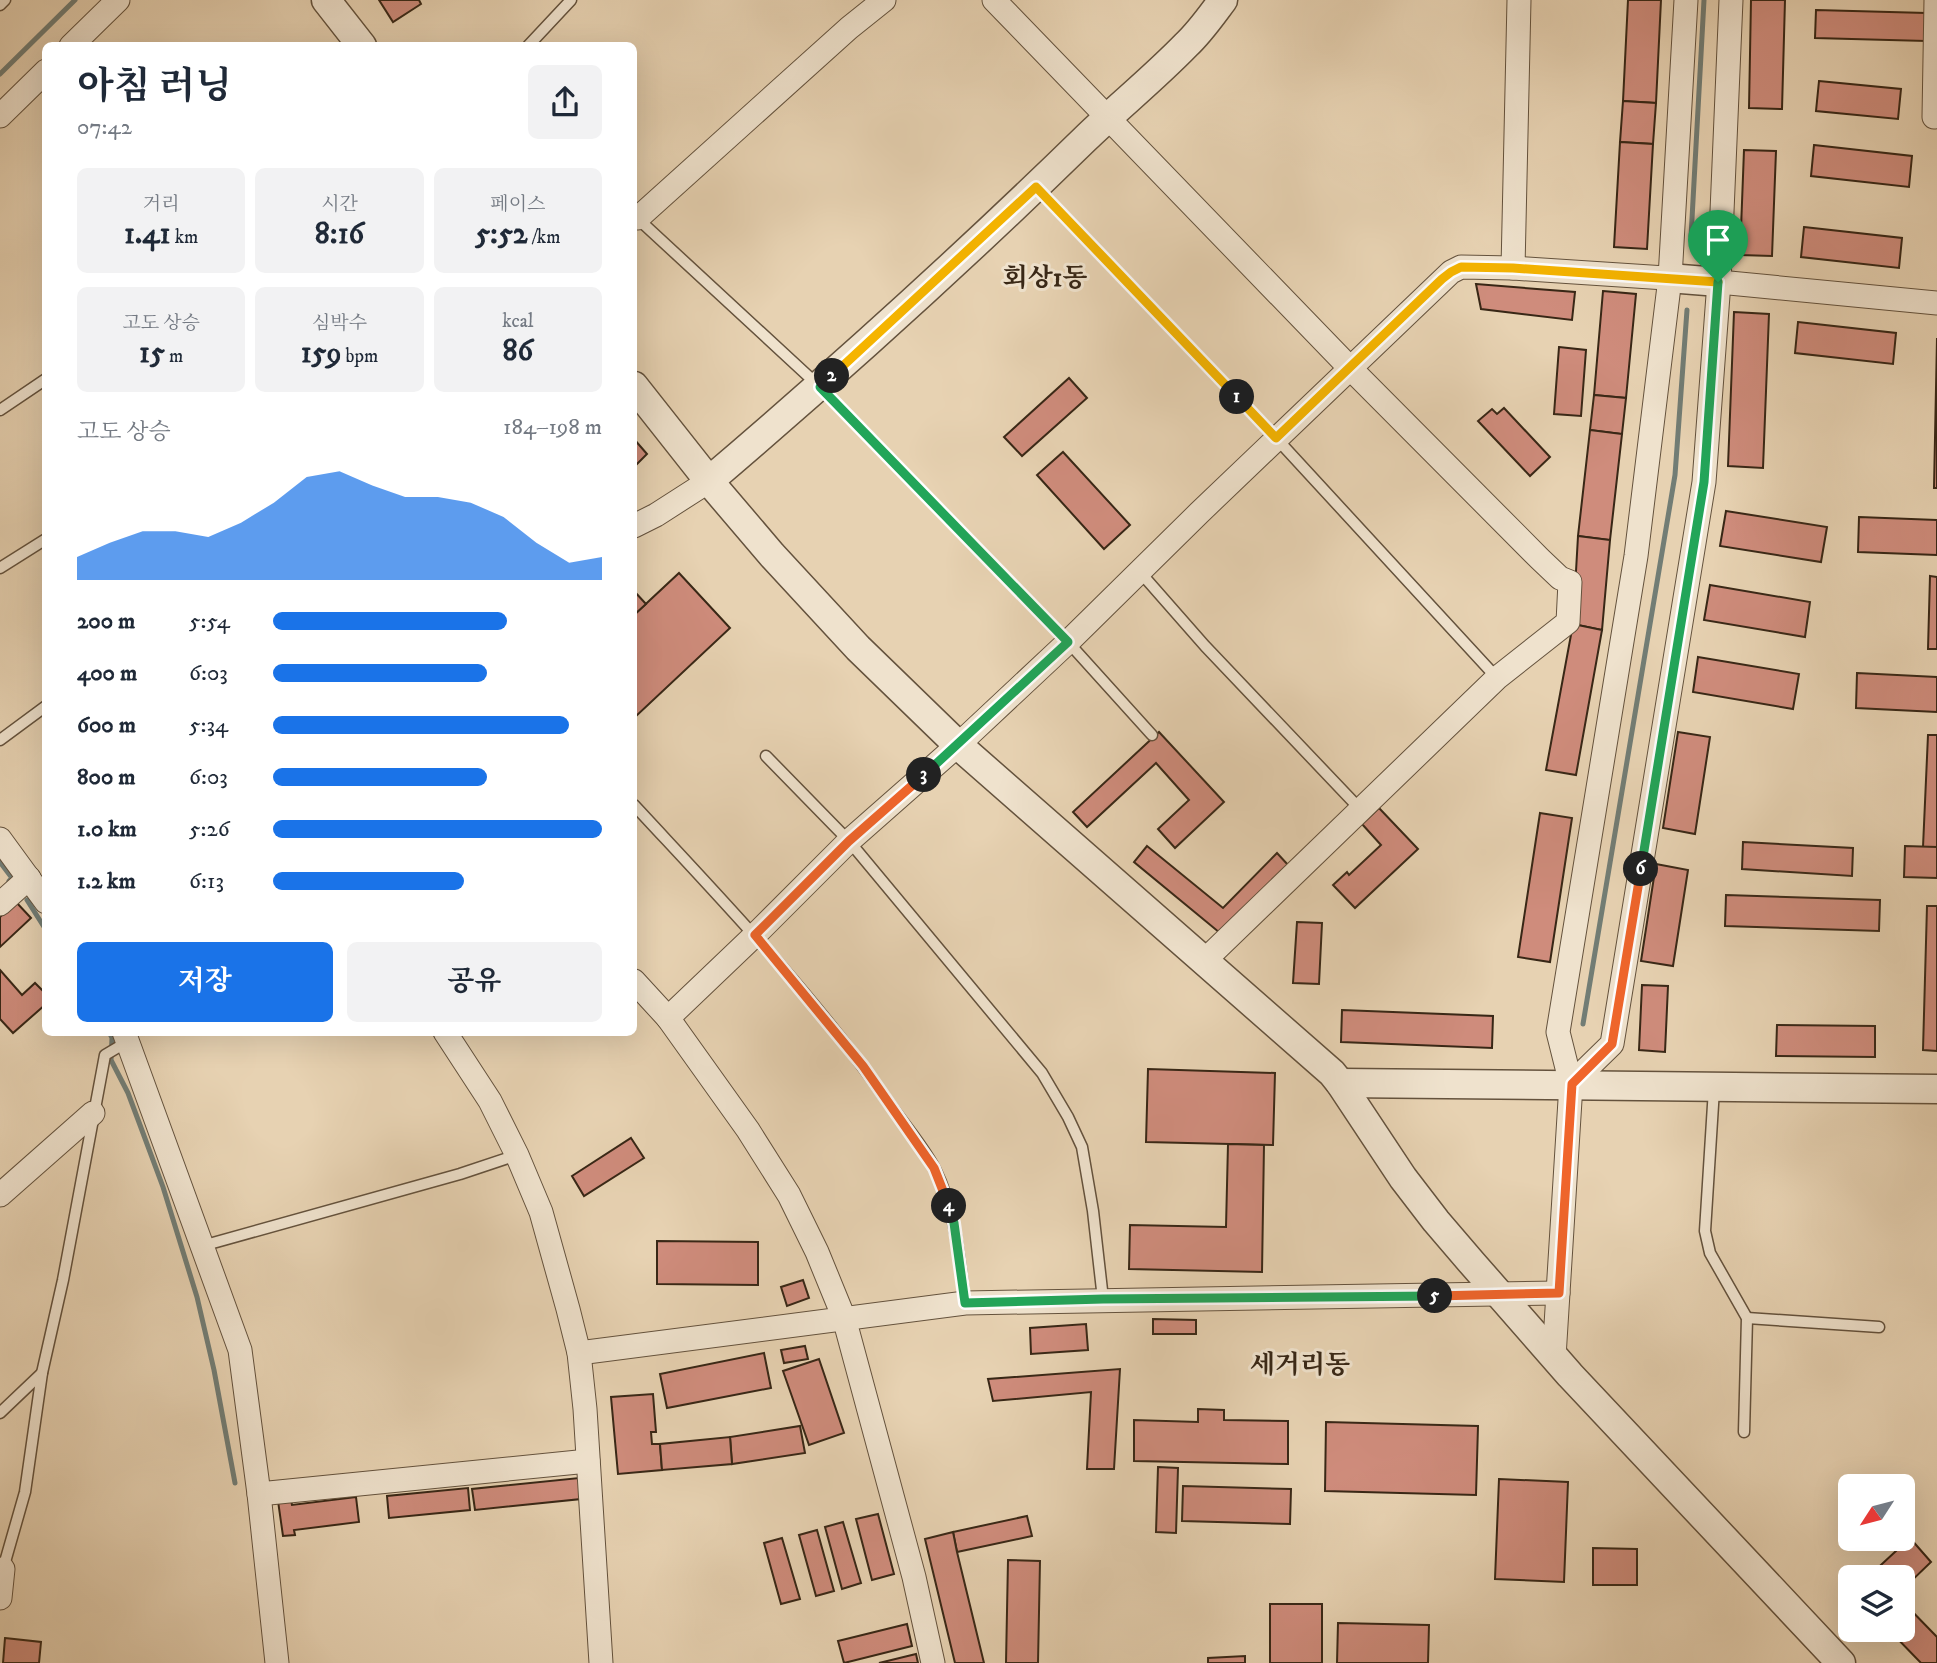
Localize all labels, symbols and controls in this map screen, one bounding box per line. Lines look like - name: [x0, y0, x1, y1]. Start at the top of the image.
- text: 아침 러닝: [77, 63, 232, 111]
- button: share: [528, 65, 602, 139]
- text: 07:42: [77, 113, 132, 142]
- text: 거리: [143, 193, 180, 216]
- text: 시간: [321, 193, 358, 216]
- text: 페이스: [490, 193, 545, 216]
- pin: [1688, 210, 1748, 282]
- text: 1.41: [124, 216, 171, 253]
- text: 8:16: [315, 216, 364, 253]
- text: 5:52: [475, 216, 528, 253]
- icon: arrive: [1699, 221, 1737, 259]
- text: km: [171, 226, 198, 249]
- text: /km: [528, 226, 560, 249]
- district label: 회상1동: [1003, 262, 1087, 295]
- text: kcal: [502, 310, 533, 333]
- text: 고도 상승: [122, 312, 200, 335]
- text: 심박수: [312, 312, 367, 335]
- text: 86: [503, 333, 533, 370]
- text: 15: [139, 335, 165, 372]
- text: 159: [301, 335, 341, 372]
- text: m: [165, 345, 183, 368]
- text: bpm: [341, 345, 378, 368]
- pin: 2: [814, 358, 850, 394]
- text: 2: [827, 364, 836, 387]
- pin: 1: [1220, 380, 1254, 414]
- text: 1: [1233, 385, 1240, 408]
- text: 184–198 m: [503, 413, 602, 442]
- text: 고도 상승: [77, 418, 171, 447]
- text: 200 m: [77, 607, 135, 636]
- text: 5:54: [189, 607, 230, 636]
- text: 400 m: [77, 659, 137, 688]
- text: 6:03: [189, 659, 228, 688]
- text: 600 m: [77, 711, 136, 740]
- text: 5:34: [189, 711, 228, 740]
- pin: 3: [906, 758, 942, 792]
- text: 800 m: [77, 763, 135, 792]
- text: 6:03: [189, 763, 228, 792]
- text: 3: [920, 763, 927, 786]
- text: 1.0 km: [77, 815, 137, 844]
- text: 5:26: [189, 815, 230, 844]
- pin: 6: [1624, 852, 1658, 886]
- text: 6: [1636, 857, 1645, 880]
- text: 1.2 km: [77, 867, 136, 896]
- text: 6:13: [189, 867, 224, 896]
- button: 저장: [77, 942, 333, 1022]
- button: 공유: [347, 942, 602, 1022]
- pin: 4: [932, 1188, 967, 1224]
- text: 4: [943, 1194, 954, 1217]
- pin: 5: [1418, 1278, 1452, 1314]
- text: 5: [1430, 1284, 1439, 1307]
- district label: 세거리동: [1250, 1349, 1350, 1382]
- north arrow: [1838, 1474, 1914, 1550]
- map controls: [1838, 1474, 1915, 1642]
- button: layers: [1838, 1565, 1915, 1642]

